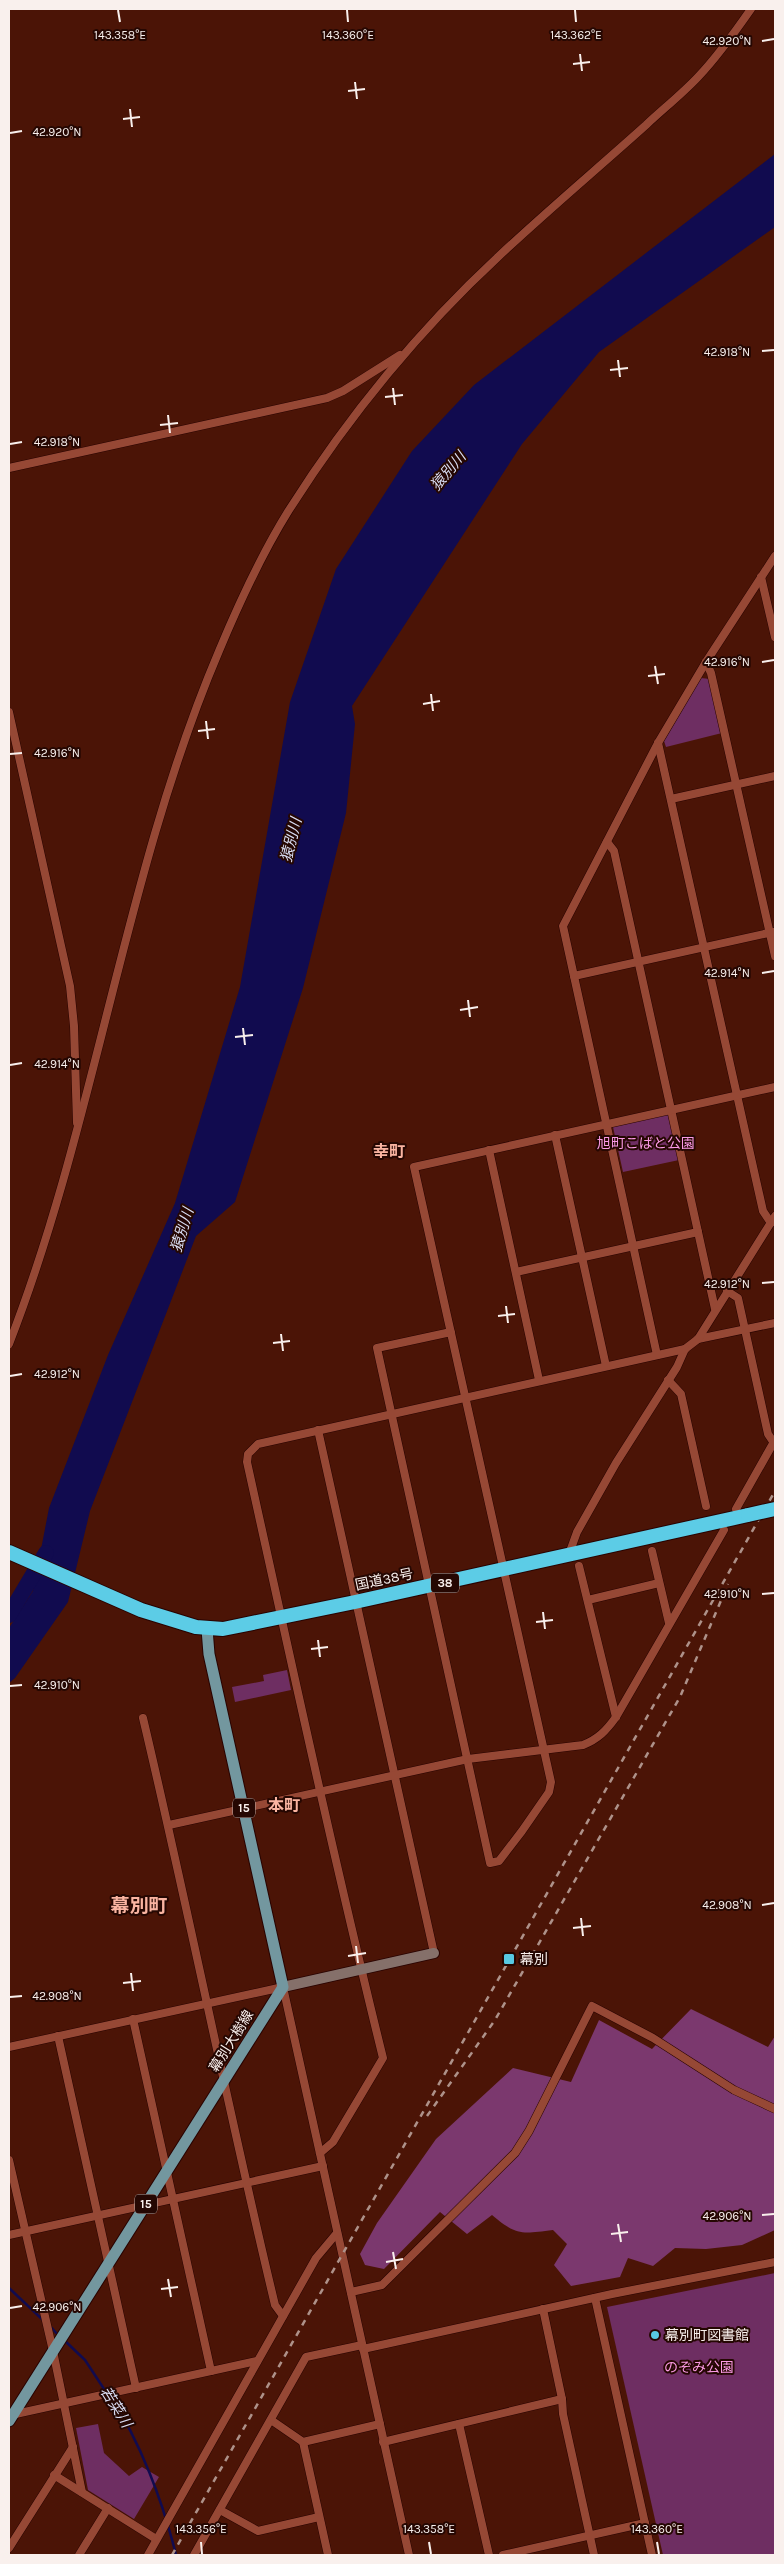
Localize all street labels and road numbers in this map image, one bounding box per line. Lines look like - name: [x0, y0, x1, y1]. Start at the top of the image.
- street label: 国道38号: [354, 1565, 415, 1594]
- road number: 38: [431, 1574, 459, 1592]
- road number: 15: [233, 1799, 255, 1818]
- street label: 幕別大樹線: [206, 2007, 257, 2075]
- road number: 15: [135, 2194, 157, 2214]

